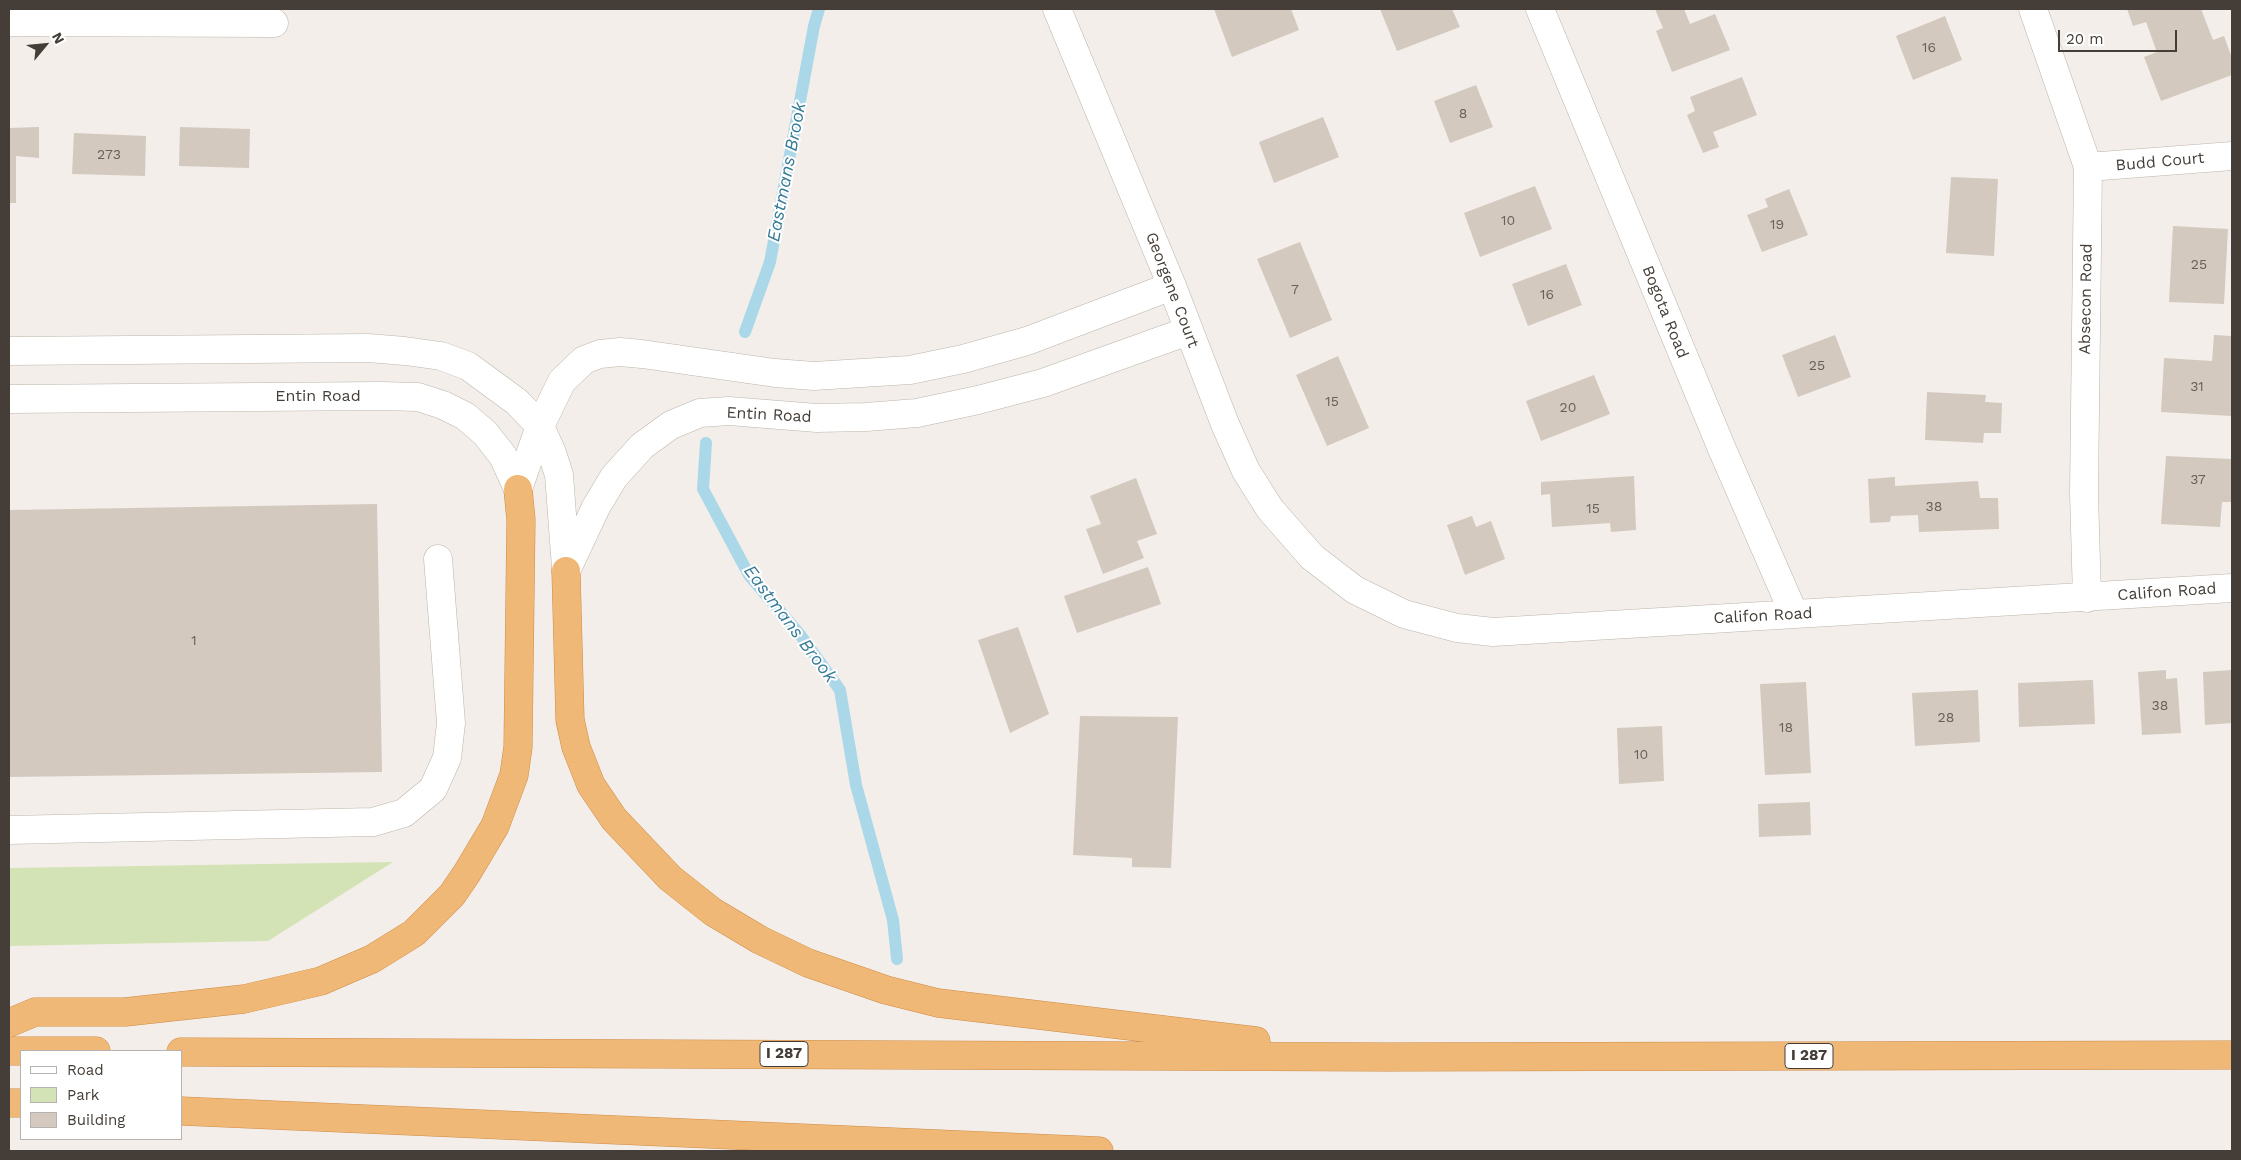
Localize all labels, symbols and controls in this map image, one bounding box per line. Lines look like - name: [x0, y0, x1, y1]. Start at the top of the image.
- north arrow: [20, 20, 70, 70]
- scale bar: [2061, 20, 2180, 52]
- text: N: [49, 30, 68, 46]
- text: 20 m: [2066, 30, 2104, 48]
- house number: 16: [1922, 40, 1936, 56]
- water label: Eastmans Brook: [763, 100, 811, 244]
- house number: 8: [1459, 106, 1467, 122]
- house number: 273: [97, 147, 121, 163]
- street label: Budd Court: [2115, 149, 2205, 175]
- house number: 10: [1501, 213, 1515, 229]
- house number: 19: [1770, 217, 1784, 233]
- street label: Georgene Court: [1141, 230, 1203, 350]
- street label: Absecon Road: [2075, 243, 2097, 355]
- house number: 25: [2191, 257, 2207, 273]
- street label: Bogota Road: [1638, 263, 1692, 361]
- house number: 7: [1291, 282, 1299, 298]
- house number: 16: [1540, 287, 1554, 303]
- house number: 25: [1809, 358, 1825, 374]
- house number: 31: [2190, 379, 2204, 395]
- street label: Entin Road: [275, 386, 361, 406]
- house number: 15: [1325, 394, 1339, 410]
- house number: 20: [1560, 400, 1576, 416]
- street label: Entin Road: [726, 403, 812, 427]
- house number: 37: [2190, 472, 2206, 488]
- house number: 38: [1926, 499, 1942, 515]
- house number: 15: [1586, 501, 1600, 517]
- water label: Eastmans Brook: [739, 561, 841, 687]
- street label: Califon Road: [2117, 579, 2217, 605]
- street label: Califon Road: [1713, 604, 1813, 628]
- house number: 1: [191, 633, 197, 649]
- house number: 38: [2152, 698, 2168, 714]
- house number: 28: [1938, 710, 1954, 726]
- house number: 18: [1779, 720, 1793, 736]
- house number: 10: [1634, 747, 1648, 763]
- road number: I 287: [760, 1042, 808, 1066]
- road number: I 287: [1785, 1044, 1833, 1068]
- legend: [20, 1050, 182, 1140]
- text: Road: [67, 1061, 104, 1079]
- text: Park: [67, 1086, 99, 1104]
- text: Building: [67, 1111, 125, 1129]

